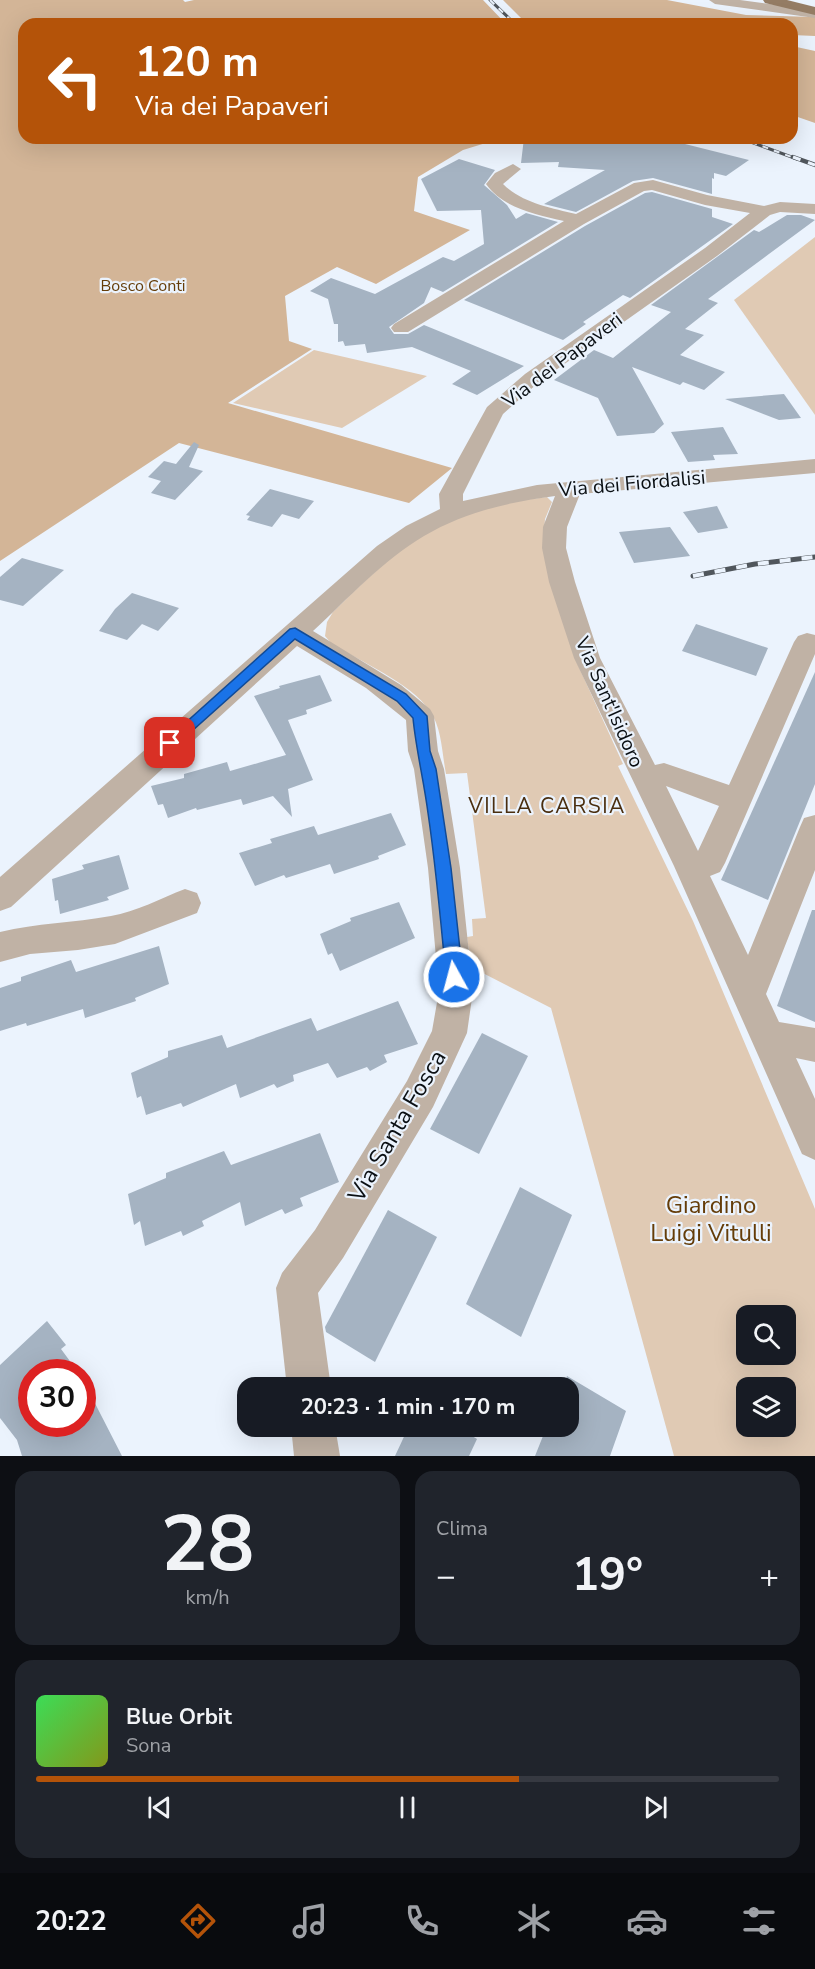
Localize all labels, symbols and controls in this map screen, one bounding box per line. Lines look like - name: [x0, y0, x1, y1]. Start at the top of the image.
- text: 120 m: [135, 34, 259, 91]
- icon: left: [36, 42, 114, 120]
- text: Via dei Papaveri: [135, 88, 329, 125]
- park label: Bosco Conti: [100, 275, 186, 297]
- street label: Via dei Papaveri: [496, 306, 628, 415]
- street label: Via dei Fiordalisi: [557, 464, 706, 503]
- street label: Via Sant'Isidoro: [568, 632, 650, 772]
- pin: [144, 717, 195, 768]
- icon: arrive: [153, 726, 186, 759]
- district label: VILLA CARSIA: [467, 792, 626, 820]
- position arrow: [422, 945, 486, 1009]
- street label: Via Santa Fosca: [340, 1044, 454, 1209]
- park label: Giardino Luigi Vitulli: [650, 1189, 772, 1249]
- map controls: [736, 1305, 796, 1437]
- button: search: [736, 1305, 796, 1365]
- speed limit sign: 30: [18, 1359, 96, 1437]
- button: layers: [736, 1377, 796, 1437]
- text: 20:23 · 1 min · 170 m: [301, 1392, 515, 1422]
- text: 28: [161, 1491, 254, 1598]
- text: Clima: [436, 1515, 488, 1542]
- text: 19°: [572, 1545, 643, 1606]
- text: −: [436, 1554, 456, 1599]
- text: +: [759, 1554, 779, 1599]
- text: km/h: [185, 1584, 230, 1611]
- text: Blue Orbit: [126, 1702, 232, 1732]
- text: Sona: [126, 1732, 171, 1759]
- icon: previous: [143, 1791, 176, 1824]
- icon: pause: [391, 1791, 424, 1824]
- icon: next: [639, 1791, 672, 1824]
- icon: directions: [177, 1900, 219, 1942]
- icon: music: [289, 1900, 331, 1942]
- icon: phone: [401, 1900, 443, 1942]
- icon: climate: [513, 1900, 555, 1942]
- icon: car: [626, 1900, 668, 1942]
- icon: filters: [738, 1900, 780, 1942]
- text: 20:22: [35, 1903, 107, 1940]

